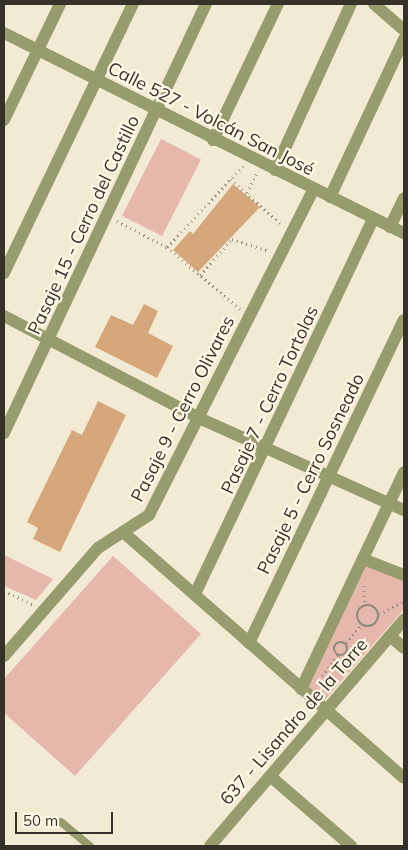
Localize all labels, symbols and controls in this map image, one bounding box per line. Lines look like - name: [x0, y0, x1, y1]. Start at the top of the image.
- street label: Calle 527 - Volcán San José: [104, 57, 318, 181]
- street label: Pasaje 15 - Cerro del Castillo: [24, 112, 144, 338]
- street label: Pasaje 7 - Cerro Tortolas: [217, 302, 323, 498]
- street label: Pasaje 9 - Cerro Olivares: [127, 312, 239, 506]
- street label: Pasaje 5 - Cerro Sosneado: [253, 370, 369, 578]
- street label: 637 - Lisandro de la Torre: [216, 634, 372, 810]
- scale bar: [18, 802, 115, 834]
- text: 50 m: [23, 811, 58, 830]

